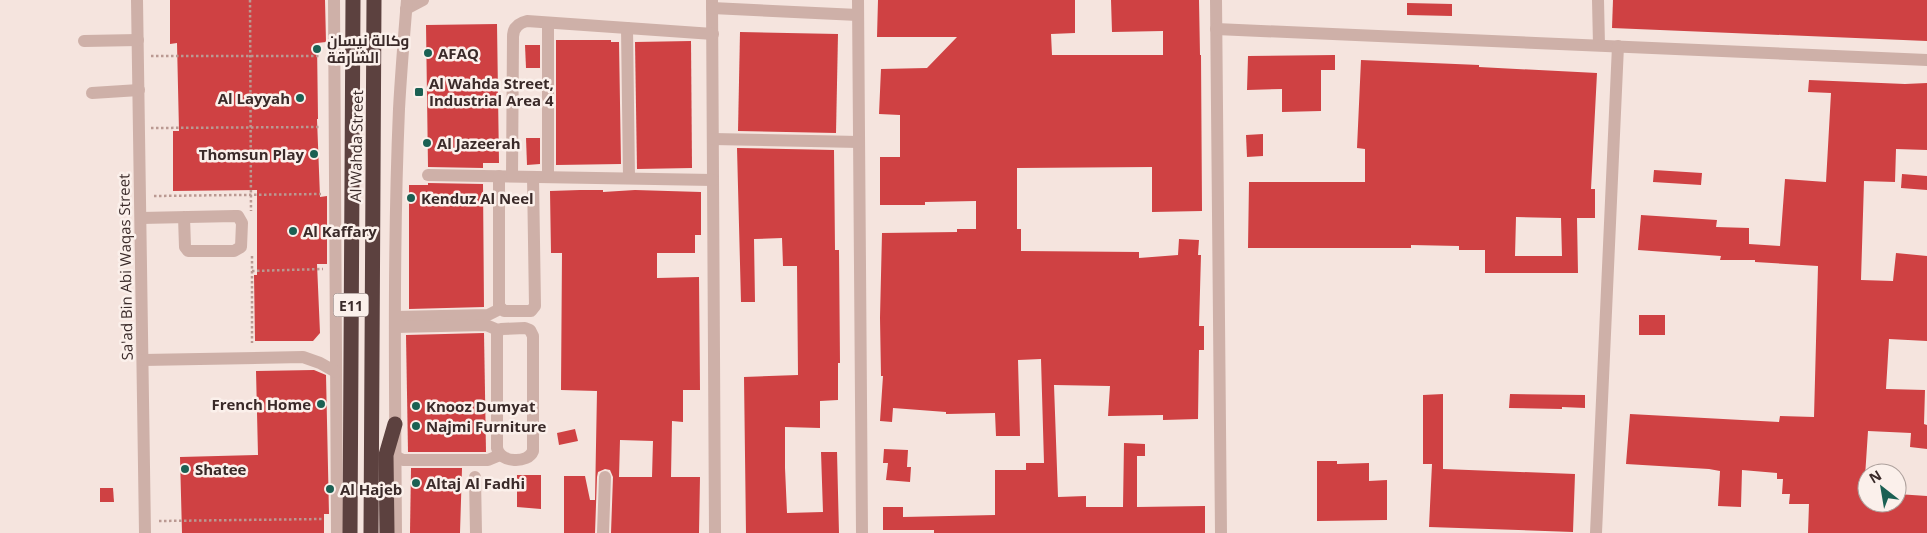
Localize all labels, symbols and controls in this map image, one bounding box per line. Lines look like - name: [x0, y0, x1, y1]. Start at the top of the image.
- place label: وكالة نيسان الشارقة: [327, 30, 409, 67]
- marker: وكالة نيسان الشارقة: [311, 43, 323, 55]
- place label: AFAQ: [438, 43, 479, 63]
- marker: AFAQ: [422, 47, 434, 59]
- place label: Al Wahda Street, Industrial Area 4: [429, 73, 554, 110]
- marker: Al Wahda Street, Industrial Area 4: [413, 86, 425, 98]
- place label: Al Layyah: [218, 88, 290, 108]
- street label: Al Wahda Street: [345, 90, 367, 202]
- marker: Al Layyah: [294, 92, 306, 104]
- place label: Al Jazeerah: [437, 133, 521, 153]
- marker: Al Jazeerah: [421, 137, 433, 149]
- place label: Thomsun Play: [199, 144, 304, 164]
- marker: Thomsun Play: [308, 148, 320, 160]
- street label: Sa'ad Bin Abi Waqas Street: [113, 173, 137, 361]
- place label: Kenduz Al Neel: [421, 188, 534, 208]
- marker: Kenduz Al Neel: [405, 192, 417, 204]
- place label: Al Kaffary: [303, 221, 377, 241]
- marker: Al Kaffary: [287, 225, 299, 237]
- road number: E11: [334, 294, 368, 316]
- place label: French Home: [211, 394, 311, 414]
- place label: Knooz Dumyat: [426, 396, 536, 416]
- marker: French Home: [315, 398, 327, 410]
- marker: Knooz Dumyat: [410, 400, 422, 412]
- place label: Najmi Furniture: [426, 416, 547, 436]
- marker: Najmi Furniture: [410, 420, 422, 432]
- place label: Shatee: [195, 459, 247, 479]
- marker: Shatee: [179, 463, 191, 475]
- north arrow: [1857, 463, 1907, 513]
- text: N: [1865, 465, 1885, 488]
- place label: Altaj Al Fadhi: [426, 473, 525, 493]
- marker: Altaj Al Fadhi: [410, 477, 422, 489]
- place label: Al Hajeb: [340, 479, 402, 499]
- marker: Al Hajeb: [324, 483, 336, 495]

